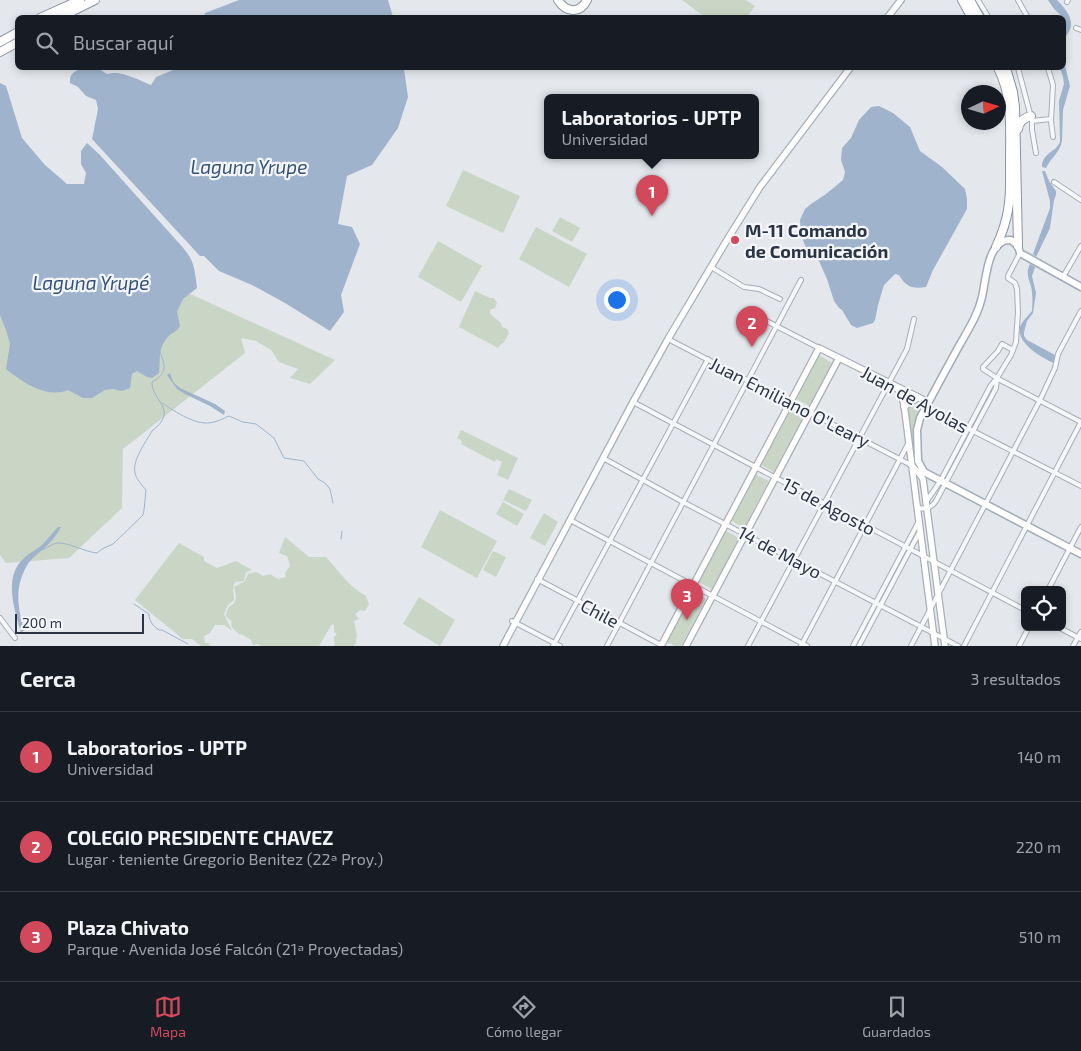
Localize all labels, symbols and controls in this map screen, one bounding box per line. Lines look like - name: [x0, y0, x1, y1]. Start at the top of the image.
- search box: [15, 15, 1066, 70]
- icon: search: [33, 29, 61, 57]
- text: Buscar aquí: [73, 31, 173, 54]
- north arrow: [961, 85, 1006, 130]
- popup: [544, 94, 759, 159]
- text: Laboratorios - UPTP: [561, 106, 742, 129]
- text: Universidad: [561, 129, 648, 148]
- water label: Laguna Yrupe: [191, 155, 307, 178]
- pin: 1: [636, 175, 668, 216]
- place label: M-11 Comando de Comunicación: [745, 219, 888, 262]
- marker: M-11 Comando de Comunicación: [729, 234, 741, 246]
- water label: Laguna Yrupé: [33, 271, 149, 294]
- your location: [604, 287, 630, 313]
- pin: 2: [736, 306, 768, 347]
- street label: Juan Emiliano O'Leary: [706, 352, 874, 452]
- street label: Juan de Ayolas: [858, 360, 972, 438]
- street label: 15 de Agosto: [779, 472, 879, 540]
- street label: 14 de Mayo: [734, 521, 826, 583]
- pin: 3: [671, 579, 703, 620]
- map controls: [1021, 586, 1066, 631]
- button: locate: [1021, 586, 1066, 631]
- street label: Chile: [577, 594, 623, 632]
- scale bar: [15, 611, 144, 634]
- text: 200 m: [22, 614, 62, 631]
- text: Cerca: [20, 666, 76, 691]
- text: 3 resultados: [971, 669, 1061, 688]
- text: Laboratorios - UPTP: [67, 736, 247, 759]
- text: 1: [33, 747, 39, 766]
- text: 140 m: [1018, 747, 1061, 766]
- text: Universidad: [67, 759, 154, 778]
- text: COLEGIO PRESIDENTE CHAVEZ: [67, 826, 333, 849]
- text: 2: [31, 837, 41, 856]
- text: 220 m: [1016, 837, 1061, 856]
- text: Lugar · teniente Gregorio Benitez (22ª Proy.): [67, 849, 383, 868]
- text: Plaza Chivato: [67, 916, 189, 939]
- text: 3: [31, 927, 41, 946]
- text: 510 m: [1019, 927, 1061, 946]
- text: Parque · Avenida José Falcón (21ª Proyectadas): [67, 939, 403, 958]
- tab: Mapa: [150, 993, 186, 1040]
- tab: Cómo llegar: [486, 993, 562, 1040]
- tab: Guardados: [862, 993, 931, 1040]

